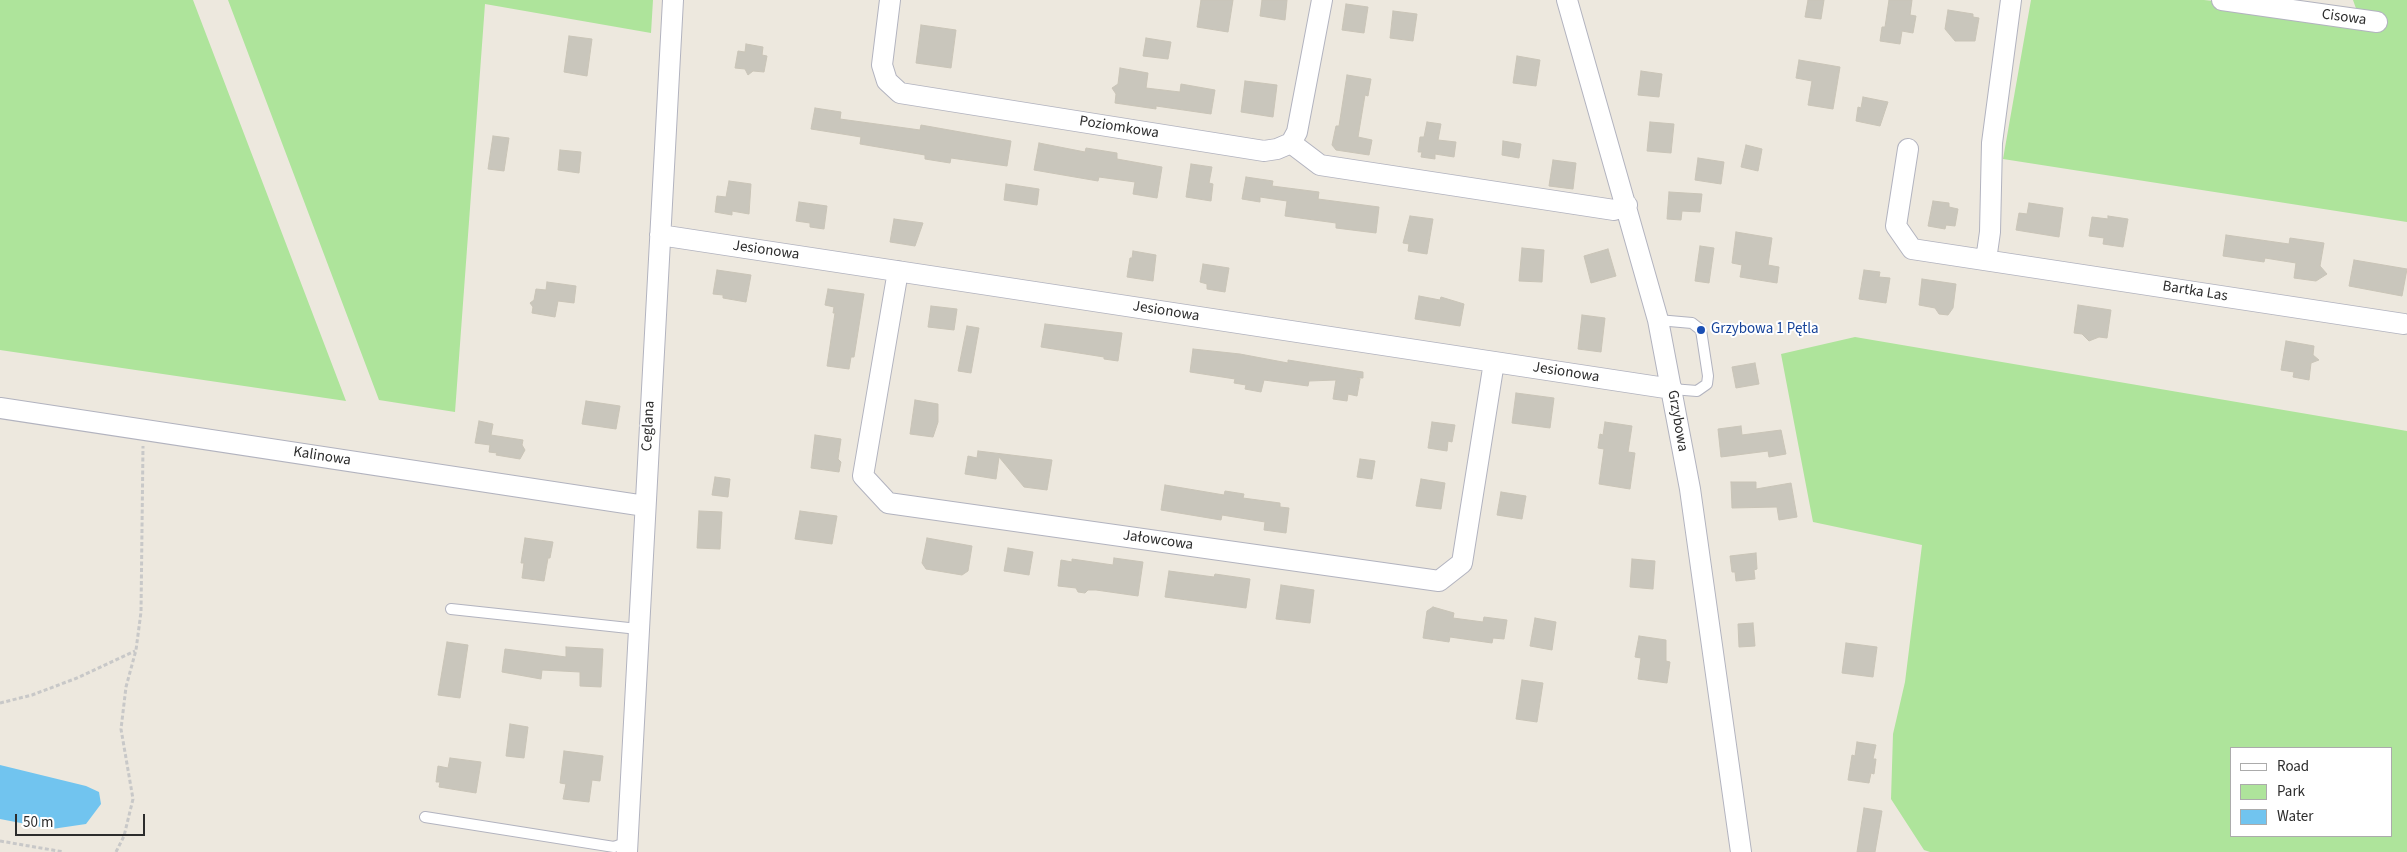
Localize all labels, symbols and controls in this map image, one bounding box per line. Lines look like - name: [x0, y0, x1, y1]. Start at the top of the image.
- street label: Cisowa: [2321, 6, 2367, 30]
- street label: Poziomkowa: [1078, 113, 1160, 143]
- street label: Jesionowa: [731, 237, 801, 265]
- street label: Bartka Las: [2161, 278, 2229, 306]
- street label: Jesionowa: [1131, 298, 1201, 326]
- place label: Grzybowa 1 Pętla: [1711, 321, 1819, 339]
- marker: Grzybowa 1 Pętla: [1695, 324, 1707, 336]
- street label: Jesionowa: [1531, 359, 1601, 387]
- street label: Grzybowa: [1663, 389, 1691, 453]
- street label: Ceglana: [639, 400, 659, 452]
- street label: Kalinowa: [292, 444, 352, 470]
- street label: Jałowcowa: [1122, 527, 1194, 555]
- legend: [2230, 747, 2392, 837]
- text: Road: [2277, 756, 2309, 777]
- text: Park: [2277, 781, 2305, 802]
- scale bar: [18, 804, 148, 836]
- text: Water: [2277, 806, 2313, 827]
- text: 50 m: [23, 812, 53, 833]

